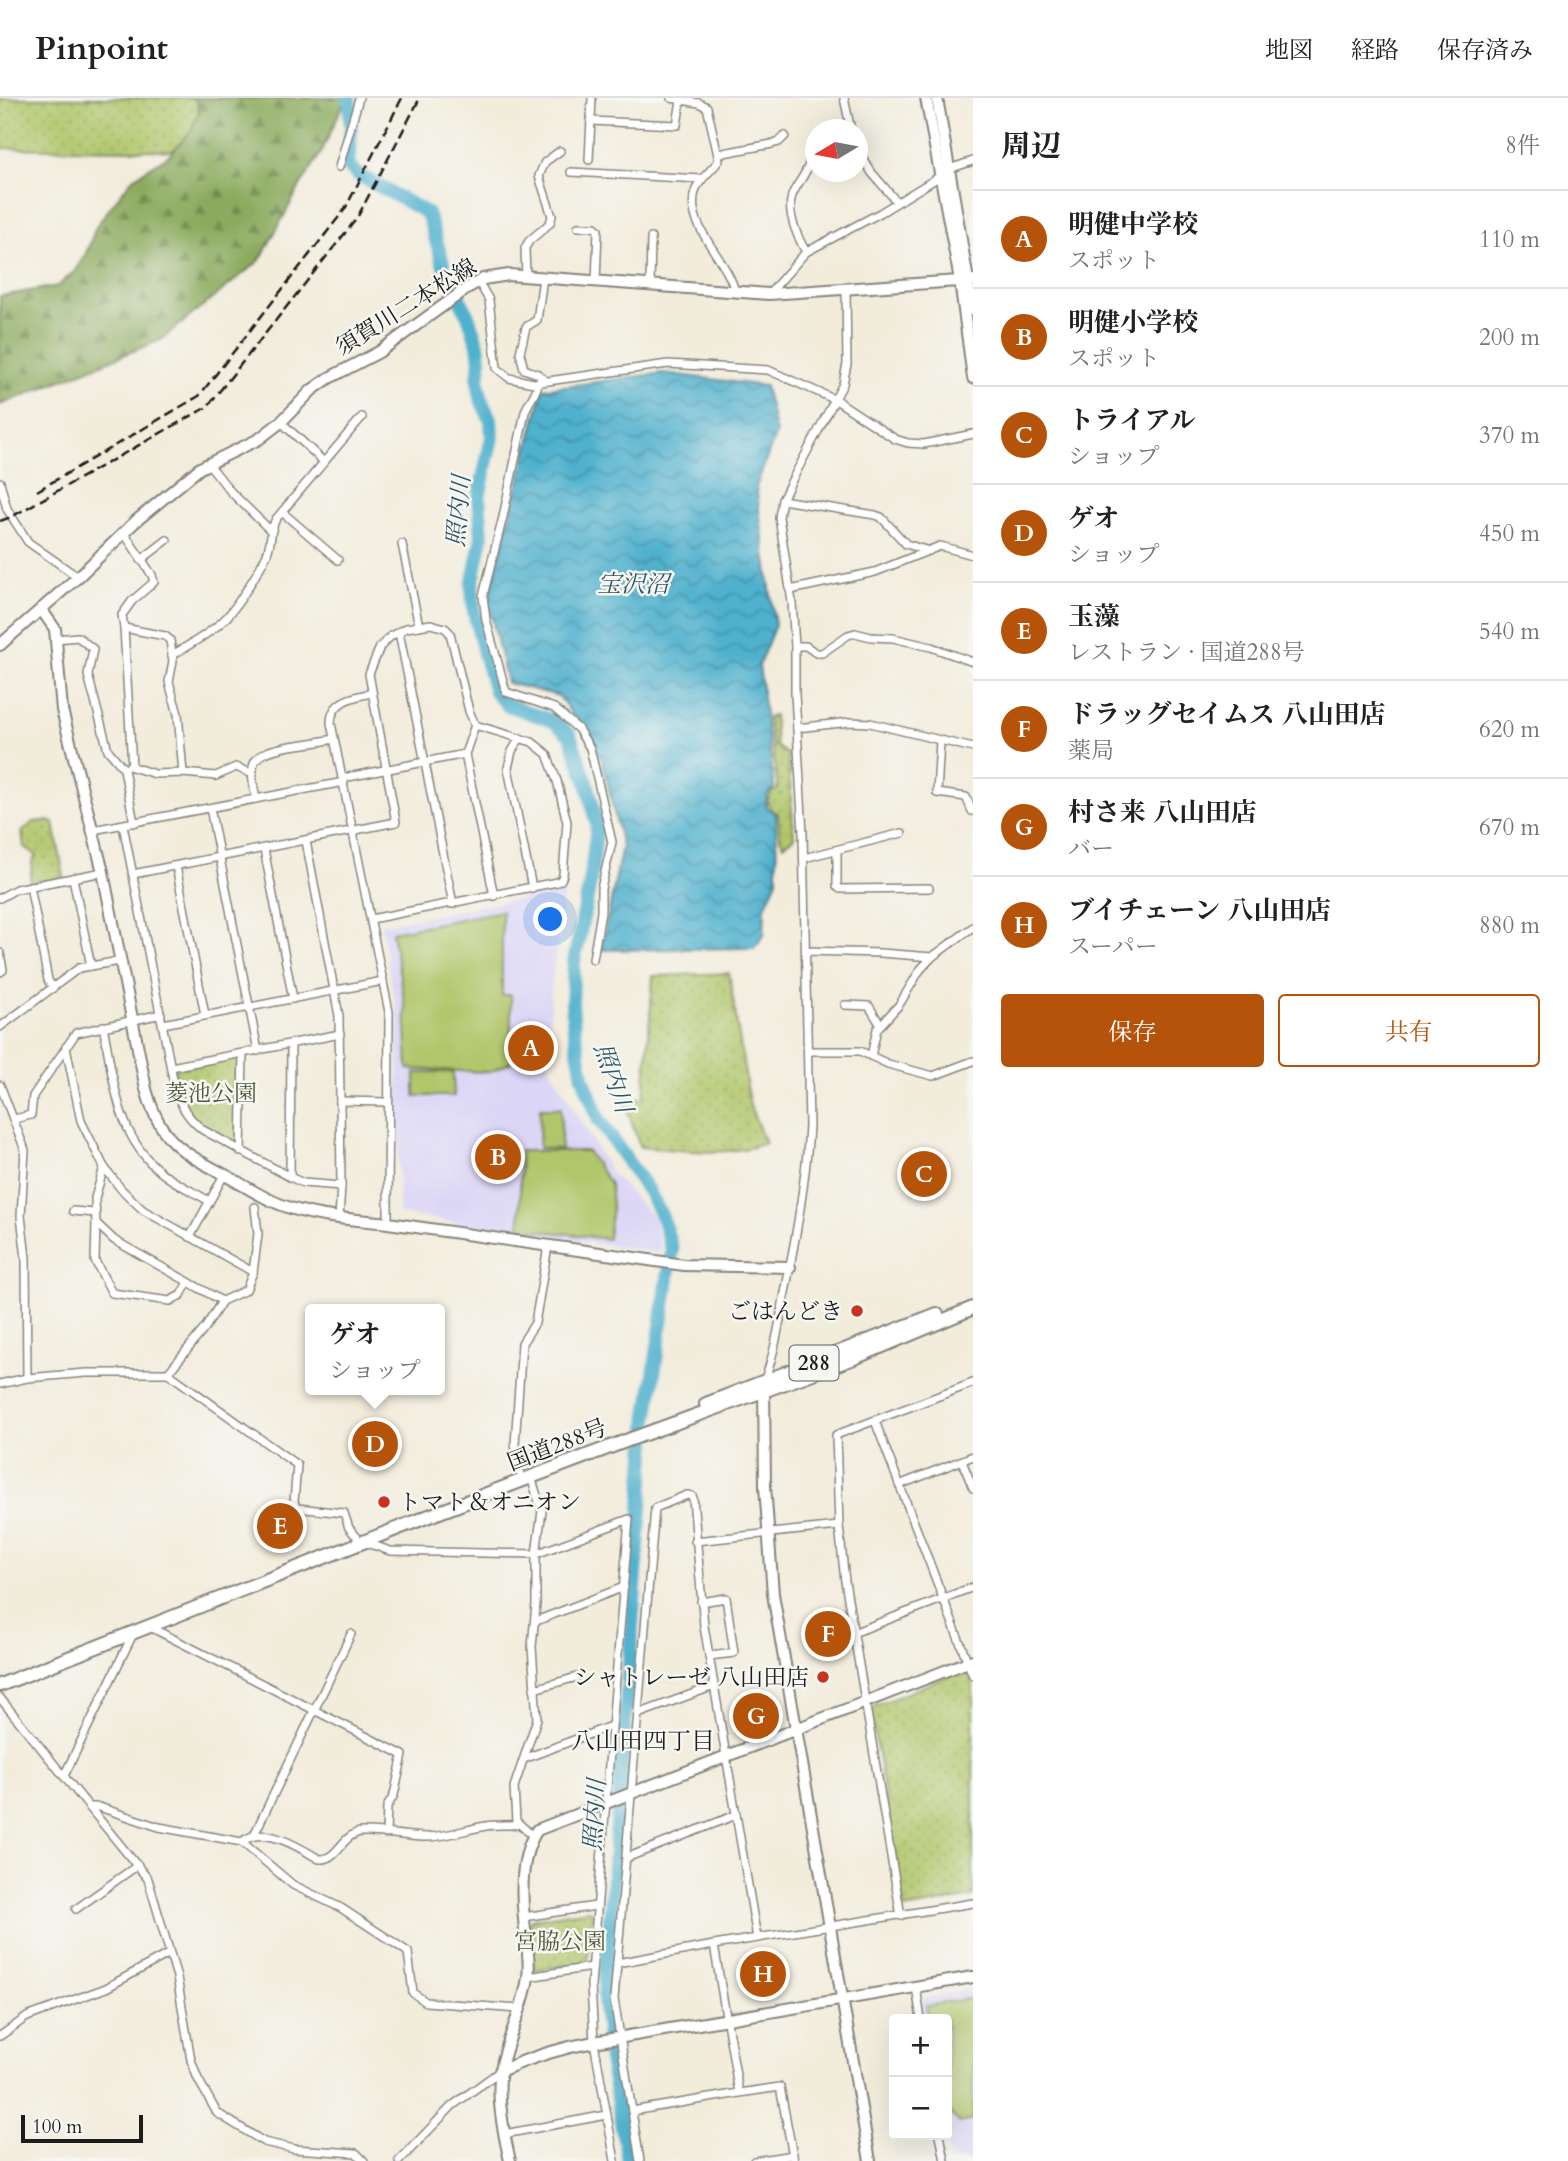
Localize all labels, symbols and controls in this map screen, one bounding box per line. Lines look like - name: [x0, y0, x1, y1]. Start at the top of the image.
- text: Pinpoint: [35, 26, 168, 71]
- text: 地図: [1265, 34, 1313, 67]
- text: 経路: [1351, 34, 1399, 67]
- text: 保存済み: [1437, 34, 1533, 67]
- north arrow: [805, 119, 868, 182]
- text: 周辺: [1001, 126, 1061, 167]
- text: 8件: [1505, 130, 1540, 161]
- text: 明健中学校: [1068, 207, 1198, 242]
- text: A: [1015, 224, 1033, 255]
- text: 110 m: [1479, 224, 1540, 255]
- text: スポット: [1068, 245, 1160, 276]
- street label: 須賀川二本松線: [330, 251, 482, 363]
- text: 明健小学校: [1068, 305, 1198, 340]
- text: B: [1016, 322, 1032, 353]
- text: 200 m: [1479, 322, 1540, 353]
- text: スポット: [1068, 343, 1160, 374]
- text: トライアル: [1068, 403, 1195, 438]
- text: C: [1015, 420, 1033, 451]
- text: 370 m: [1479, 420, 1540, 451]
- text: ショップ: [1068, 441, 1160, 472]
- water label: 照内川: [439, 471, 479, 548]
- text: ゲオ: [1068, 501, 1119, 536]
- text: D: [1014, 518, 1034, 549]
- text: 450 m: [1479, 518, 1540, 549]
- text: ショップ: [1068, 539, 1160, 570]
- water label: 宝沢沼: [597, 568, 673, 601]
- text: 玉藻: [1068, 599, 1120, 634]
- text: E: [1017, 616, 1031, 647]
- text: 540 m: [1479, 616, 1540, 647]
- text: レストラン · 国道288号: [1068, 637, 1305, 668]
- text: ドラッグセイムス 八山田店: [1068, 697, 1386, 732]
- text: F: [1017, 714, 1031, 745]
- text: 620 m: [1479, 714, 1540, 745]
- text: 薬局: [1068, 735, 1114, 766]
- text: 村さ来 八山田店: [1068, 795, 1257, 830]
- text: G: [1015, 812, 1033, 843]
- text: 670 m: [1479, 812, 1540, 843]
- text: バー: [1068, 833, 1114, 864]
- text: ブイチェーン 八山田店: [1068, 893, 1331, 928]
- your location: [533, 902, 567, 936]
- text: H: [1014, 910, 1034, 941]
- text: 880 m: [1479, 910, 1540, 941]
- text: スーパー: [1068, 931, 1158, 962]
- button: 保存: [1001, 994, 1264, 1067]
- button: 共有: [1278, 994, 1540, 1067]
- pin: A: [508, 1022, 554, 1074]
- water label: 照内川: [586, 1039, 641, 1120]
- park label: 菱池公園: [165, 1078, 257, 1109]
- pin: B: [475, 1131, 521, 1183]
- pin: C: [901, 1148, 947, 1200]
- place label: ごはんどき: [728, 1296, 843, 1327]
- marker: ごはんどき: [849, 1303, 865, 1319]
- popup: [305, 1304, 445, 1395]
- text: ゲオ: [329, 1317, 381, 1352]
- road number: 288: [790, 1346, 838, 1380]
- text: ショップ: [329, 1355, 421, 1386]
- street label: 国道288号: [503, 1412, 611, 1478]
- pin: D: [352, 1418, 398, 1470]
- place label: トマト＆オニオン: [398, 1487, 581, 1518]
- marker: トマト＆オニオン: [376, 1494, 392, 1510]
- pin: E: [257, 1500, 303, 1552]
- pin: F: [805, 1608, 851, 1660]
- place label: シャトレーゼ 八山田店: [574, 1662, 809, 1693]
- marker: シャトレーゼ 八山田店: [815, 1669, 831, 1685]
- pin: G: [733, 1690, 779, 1742]
- district label: 八山田四丁目: [571, 1725, 715, 1758]
- water label: 照内川: [576, 1775, 614, 1852]
- park label: 宮脇公園: [514, 1926, 606, 1957]
- pin: H: [740, 1948, 786, 2000]
- map controls: [889, 2014, 952, 2140]
- button: +: [889, 2014, 952, 2077]
- button: −: [889, 2077, 952, 2140]
- scale bar: [21, 2112, 144, 2144]
- text: 100 m: [32, 2114, 82, 2140]

